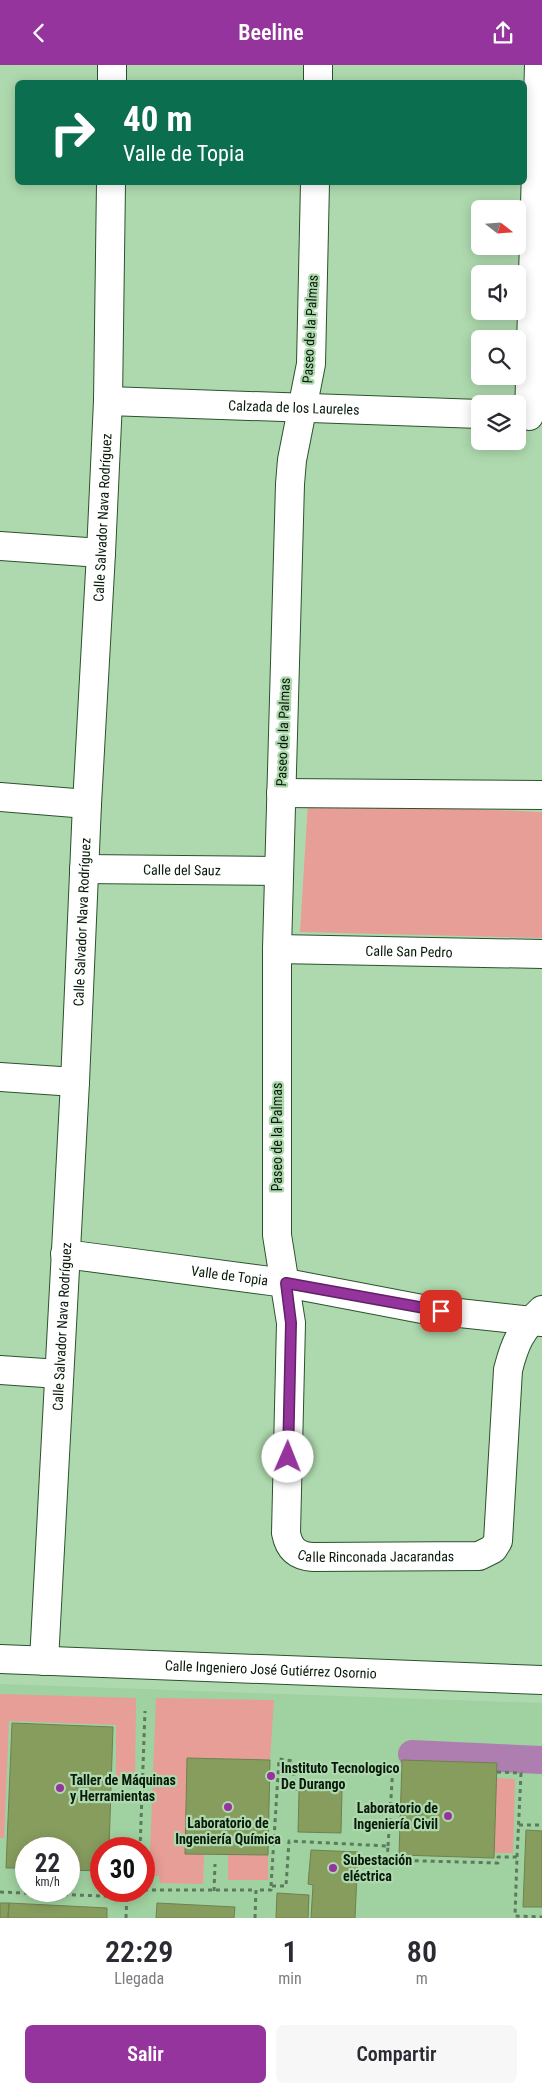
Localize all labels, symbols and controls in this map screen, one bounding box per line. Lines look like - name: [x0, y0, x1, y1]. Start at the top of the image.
- icon: back: [25, 19, 53, 47]
- icon: share: [489, 19, 517, 47]
- text: Beeline: [238, 20, 304, 45]
- text: 40 m: [123, 99, 192, 140]
- icon: right: [40, 100, 105, 165]
- text: Valle de Topia: [123, 141, 245, 166]
- north arrow: [471, 200, 526, 255]
- map controls: [471, 200, 526, 450]
- button: sound: [471, 265, 526, 320]
- street label: Paseo de la Palmas: [299, 274, 321, 384]
- button: search: [471, 330, 526, 385]
- button: layers: [471, 395, 526, 450]
- street label: Calzada de los Laureles: [228, 397, 360, 418]
- street label: Calle Salvador Nava Rodríguez: [90, 433, 115, 602]
- street label: Paseo de la Palmas: [273, 677, 293, 787]
- street label: Calle Salvador Nava Rodríguez: [70, 837, 94, 1007]
- street label: Calle del Sauz: [143, 862, 221, 878]
- street label: Calle San Pedro: [365, 943, 453, 960]
- street label: Paseo de la Palmas: [269, 1083, 285, 1191]
- street label: Calle Salvador Nava Rodríguez: [49, 1242, 74, 1411]
- street label: Valle de Topia: [190, 1263, 269, 1289]
- pin: [420, 1290, 462, 1332]
- icon: arrive: [427, 1297, 455, 1325]
- position arrow: [261, 1430, 313, 1482]
- street label: Calle Rinconada Jacarandas: [295, 1546, 454, 1565]
- street label: Calle Ingeniero José Gutiérrez Osornio: [165, 1657, 377, 1682]
- place label: Instituto Tecnologico De Durango: [281, 1760, 399, 1792]
- marker: Instituto Tecnologico De Durango: [265, 1770, 277, 1782]
- place label: Taller de Máquinas y Herramientas: [70, 1772, 176, 1804]
- marker: Taller de Máquinas y Herramientas: [54, 1782, 66, 1794]
- place label: Laboratorio de Ingeniería Civil: [354, 1800, 438, 1832]
- marker: Laboratorio de Ingeniería Química: [222, 1801, 234, 1813]
- marker: Laboratorio de Ingeniería Civil: [442, 1810, 454, 1822]
- place label: Laboratorio de Ingeniería Química: [175, 1815, 281, 1847]
- speed limit sign: 30: [90, 1837, 155, 1902]
- text: 22: [35, 1849, 60, 1878]
- place label: Subestación eléctrica: [343, 1852, 412, 1884]
- marker: Subestación eléctrica: [327, 1862, 339, 1874]
- text: km/h: [35, 1875, 60, 1889]
- text: 22:29: [105, 1934, 173, 1969]
- text: 1: [283, 1934, 298, 1969]
- text: 80: [407, 1934, 437, 1969]
- text: Llegada: [114, 1969, 164, 1988]
- text: min: [278, 1969, 302, 1988]
- text: m: [416, 1969, 428, 1988]
- button: Salir: [25, 2025, 266, 2083]
- button: Compartir: [276, 2025, 517, 2083]

